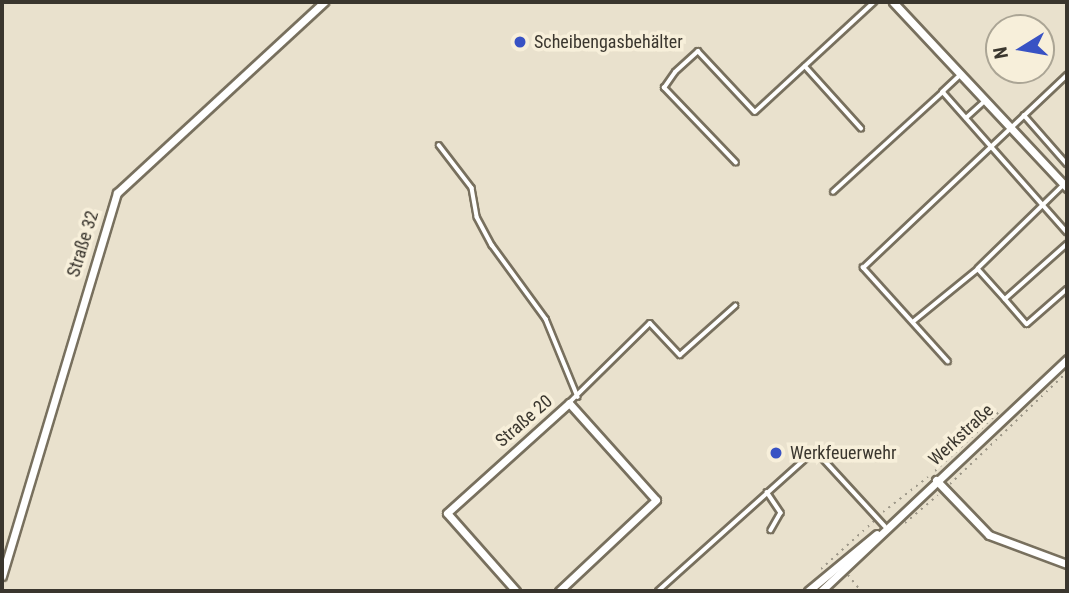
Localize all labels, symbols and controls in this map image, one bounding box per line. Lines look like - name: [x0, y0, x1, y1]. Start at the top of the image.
- north arrow: [985, 14, 1055, 84]
- place label: Scheibengasbehälter: [534, 31, 683, 53]
- marker: Scheibengasbehälter: [512, 34, 528, 50]
- text: N: [988, 45, 1013, 61]
- street label: Straße 32: [63, 208, 103, 280]
- street label: Straße 20: [491, 390, 557, 452]
- street label: Werkstraße: [924, 400, 998, 470]
- place label: Werkfeuerwehr: [790, 442, 896, 464]
- marker: Werkfeuerwehr: [768, 445, 784, 461]

